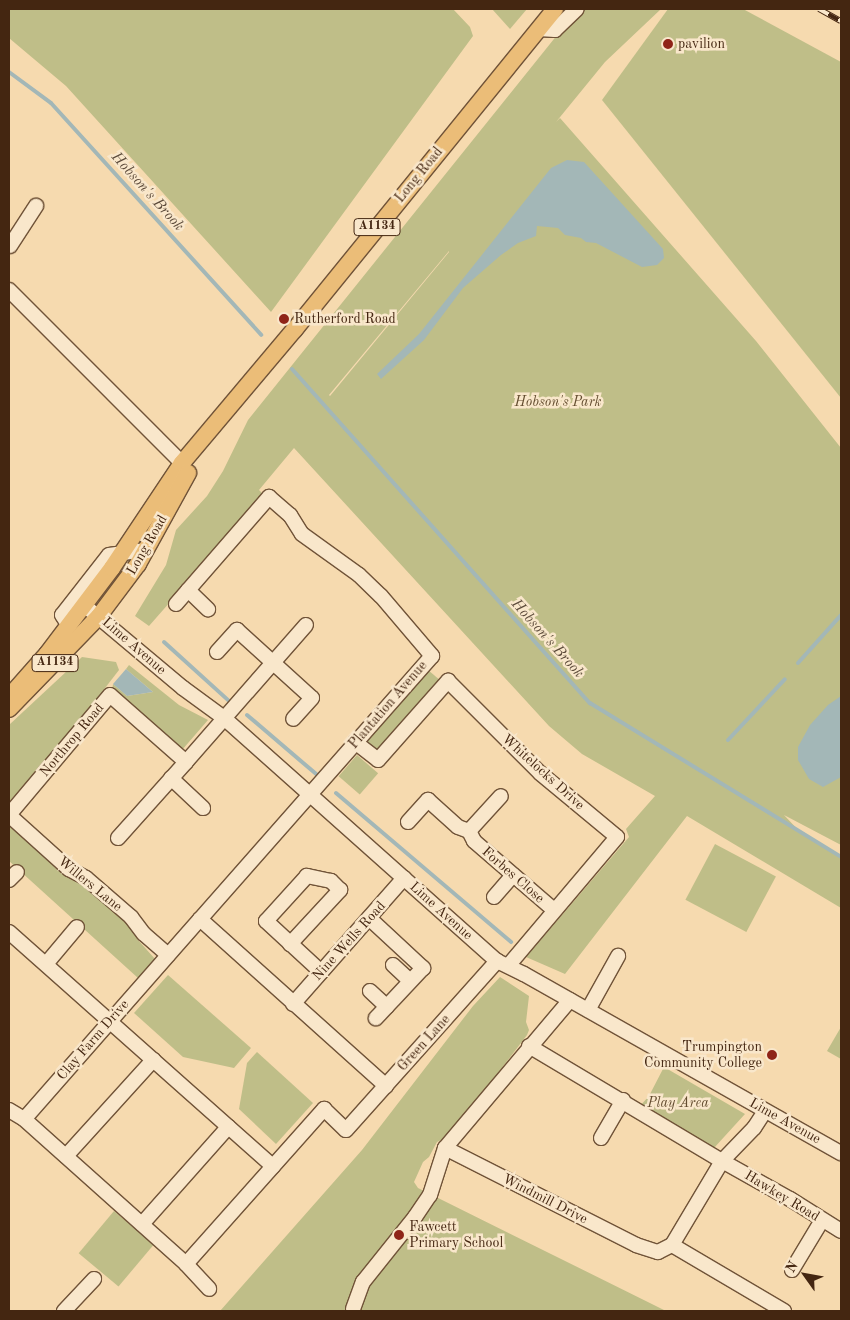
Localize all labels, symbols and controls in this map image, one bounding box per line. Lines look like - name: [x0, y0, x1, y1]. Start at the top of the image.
- place label: pavilion: [678, 36, 725, 52]
- marker: pavilion: [662, 38, 674, 50]
- street label: Long Road: [392, 144, 446, 206]
- water label: Hobson's Brook: [107, 149, 187, 235]
- road number: A1134: [353, 218, 401, 236]
- place label: Rutherford Road: [294, 311, 396, 327]
- marker: Rutherford Road: [278, 313, 290, 325]
- park label: Hobson's Park: [515, 394, 601, 410]
- street label: Long Road: [123, 512, 171, 578]
- water label: Hobson's Brook: [507, 596, 587, 682]
- street label: Lime Avenue: [99, 614, 169, 678]
- road number: A1134: [31, 654, 79, 672]
- street label: Plantation Avenue: [345, 658, 431, 752]
- street label: Northrop Road: [36, 700, 108, 780]
- street label: Whitelocks Drive: [498, 730, 588, 814]
- street label: Forbes Close: [478, 843, 548, 907]
- street label: Willers Lane: [54, 853, 126, 915]
- street label: Lime Avenue: [406, 878, 476, 944]
- street label: Nine Wells Road: [309, 898, 389, 984]
- street label: Clay Farm Drive: [54, 996, 132, 1084]
- street label: Green Lane: [394, 1011, 454, 1075]
- place label: Trumpington Community College: [644, 1039, 762, 1072]
- marker: Trumpington Community College: [766, 1049, 778, 1061]
- street label: Lime Avenue: [746, 1094, 824, 1148]
- park label: Play Area: [647, 1095, 709, 1111]
- street label: Hawkey Road: [741, 1167, 823, 1225]
- street label: Windmill Drive: [500, 1170, 590, 1228]
- place label: Fawcett Primary School: [409, 1219, 503, 1252]
- marker: Fawcett Primary School: [393, 1229, 405, 1241]
- north arrow: [780, 1250, 830, 1300]
- text: N: [784, 1259, 801, 1275]

